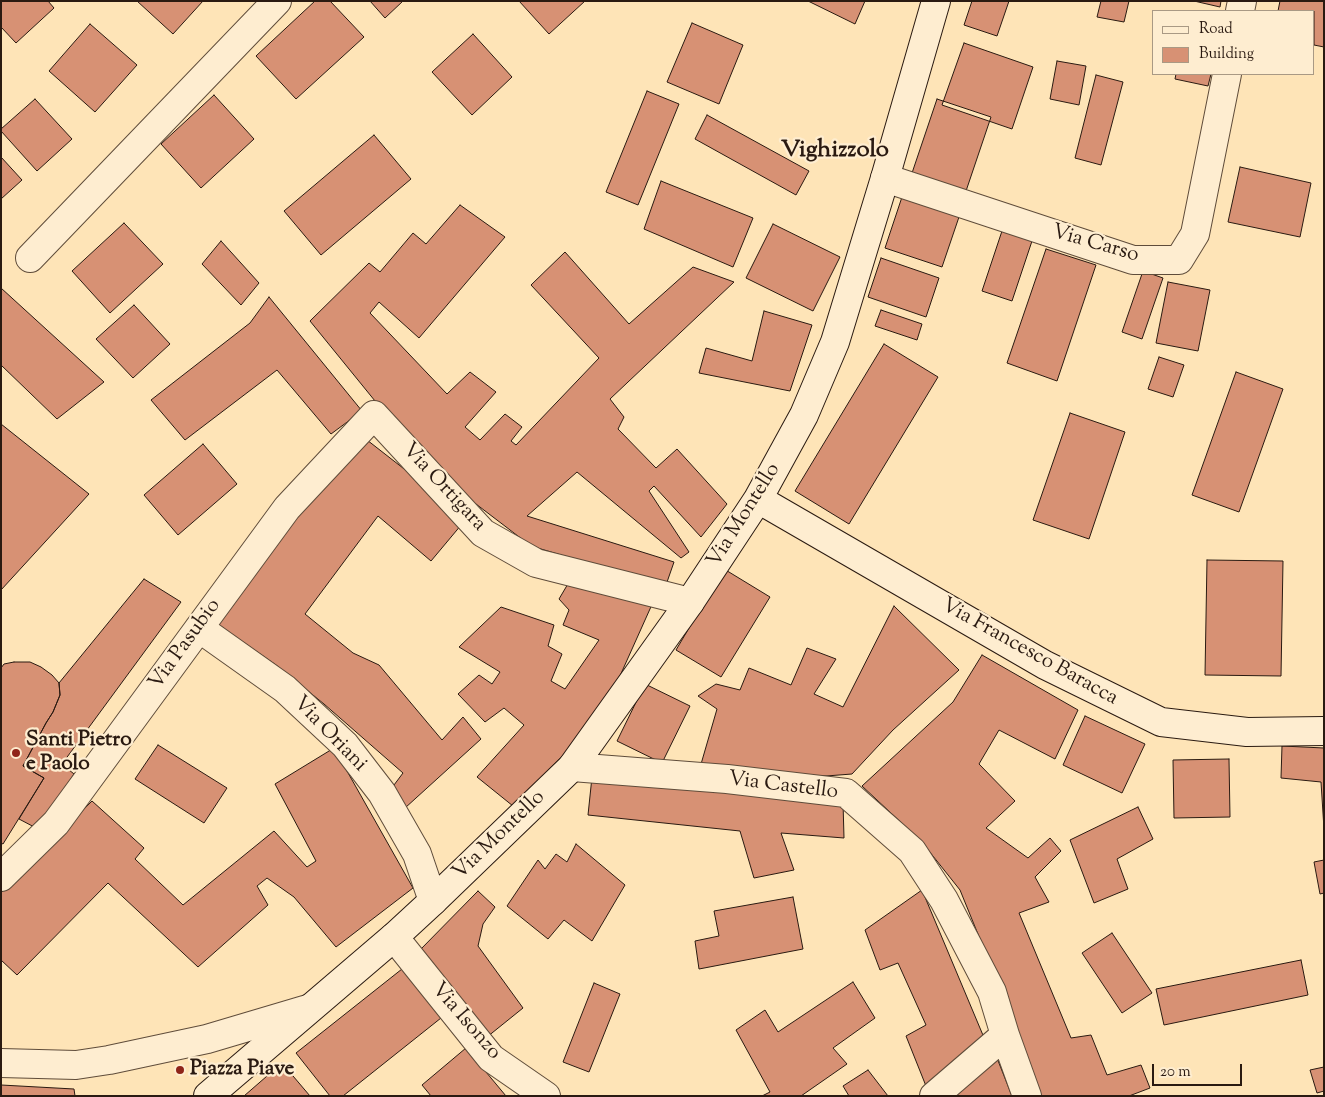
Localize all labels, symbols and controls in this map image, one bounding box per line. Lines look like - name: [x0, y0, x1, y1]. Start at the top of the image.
- legend: [1152, 10, 1315, 75]
- text: Road: [1199, 19, 1233, 40]
- text: Building: [1199, 44, 1254, 65]
- district label: Vighizzolo: [781, 138, 889, 166]
- street label: Via Carso: [1049, 221, 1141, 269]
- street label: Via Ortigara: [396, 439, 490, 537]
- street label: Via Montello: [703, 459, 787, 573]
- street label: Via Francesco Baracca: [936, 594, 1122, 712]
- street label: Via Pasubio: [145, 595, 227, 695]
- street label: Via Oriani: [287, 692, 371, 778]
- place label: Santi Pietro e Paolo: [26, 728, 132, 778]
- marker: Santi Pietro e Paolo: [10, 747, 22, 759]
- street label: Via Castello: [727, 768, 839, 806]
- street label: Via Montello: [449, 786, 551, 886]
- street label: Via Isonzo: [425, 978, 505, 1066]
- scale bar: [1155, 1054, 1245, 1086]
- place label: Piazza Piave: [190, 1057, 294, 1083]
- text: 20 m: [1160, 1062, 1191, 1083]
- marker: Piazza Piave: [174, 1064, 186, 1076]

